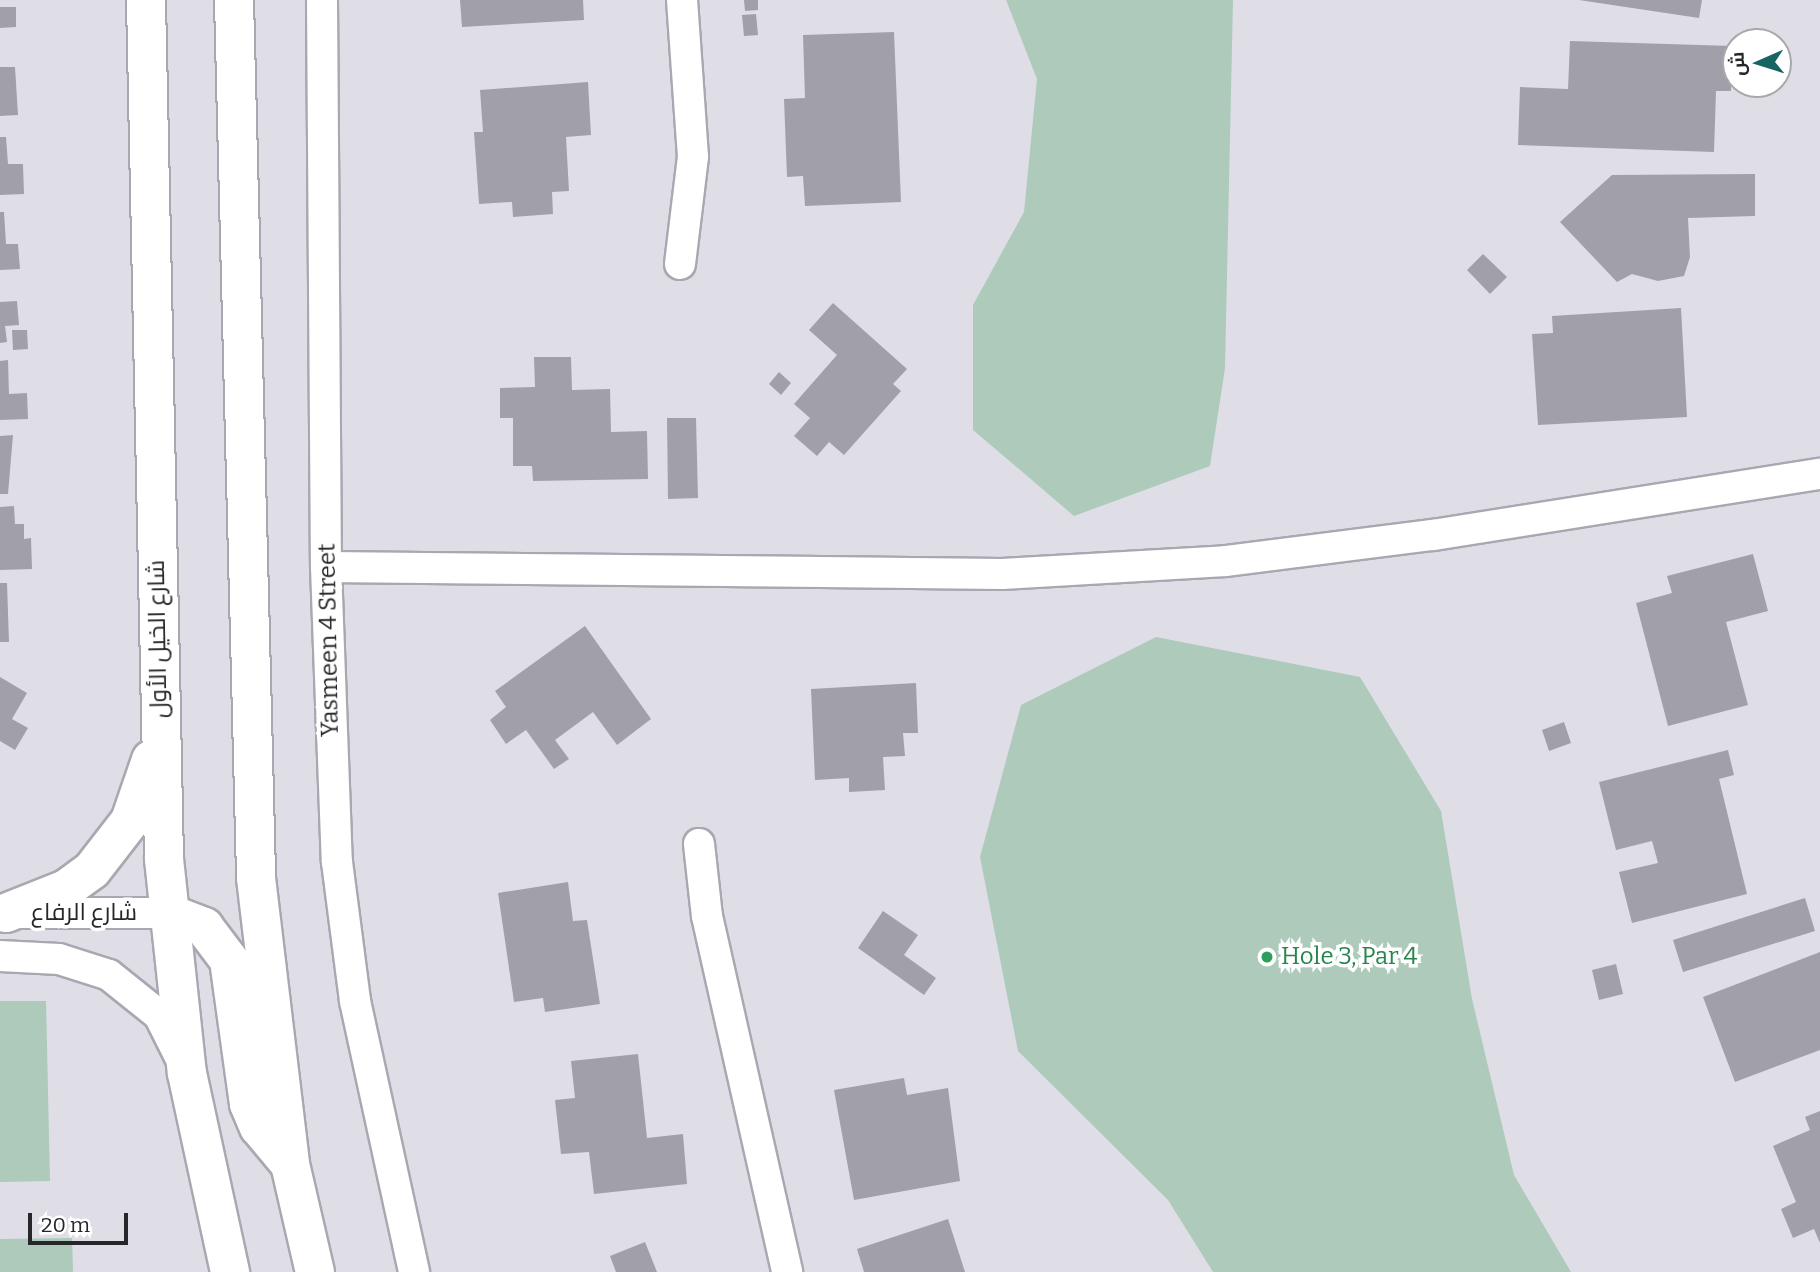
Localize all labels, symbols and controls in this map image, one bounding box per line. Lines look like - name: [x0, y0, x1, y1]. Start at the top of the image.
- north arrow: [1722, 28, 1792, 98]
- text: ش: [1725, 51, 1750, 77]
- street label: Yasmeen 4 Street: [313, 543, 345, 737]
- street label: شارع الخيل الأول: [142, 560, 174, 718]
- street label: شارع الرفاع: [31, 899, 137, 927]
- place label: Hole 3, Par 4: [1281, 943, 1417, 971]
- marker: Hole 3, Par 4: [1259, 949, 1275, 965]
- scale bar: [32, 1198, 131, 1242]
- text: 20 m: [41, 1212, 90, 1238]

